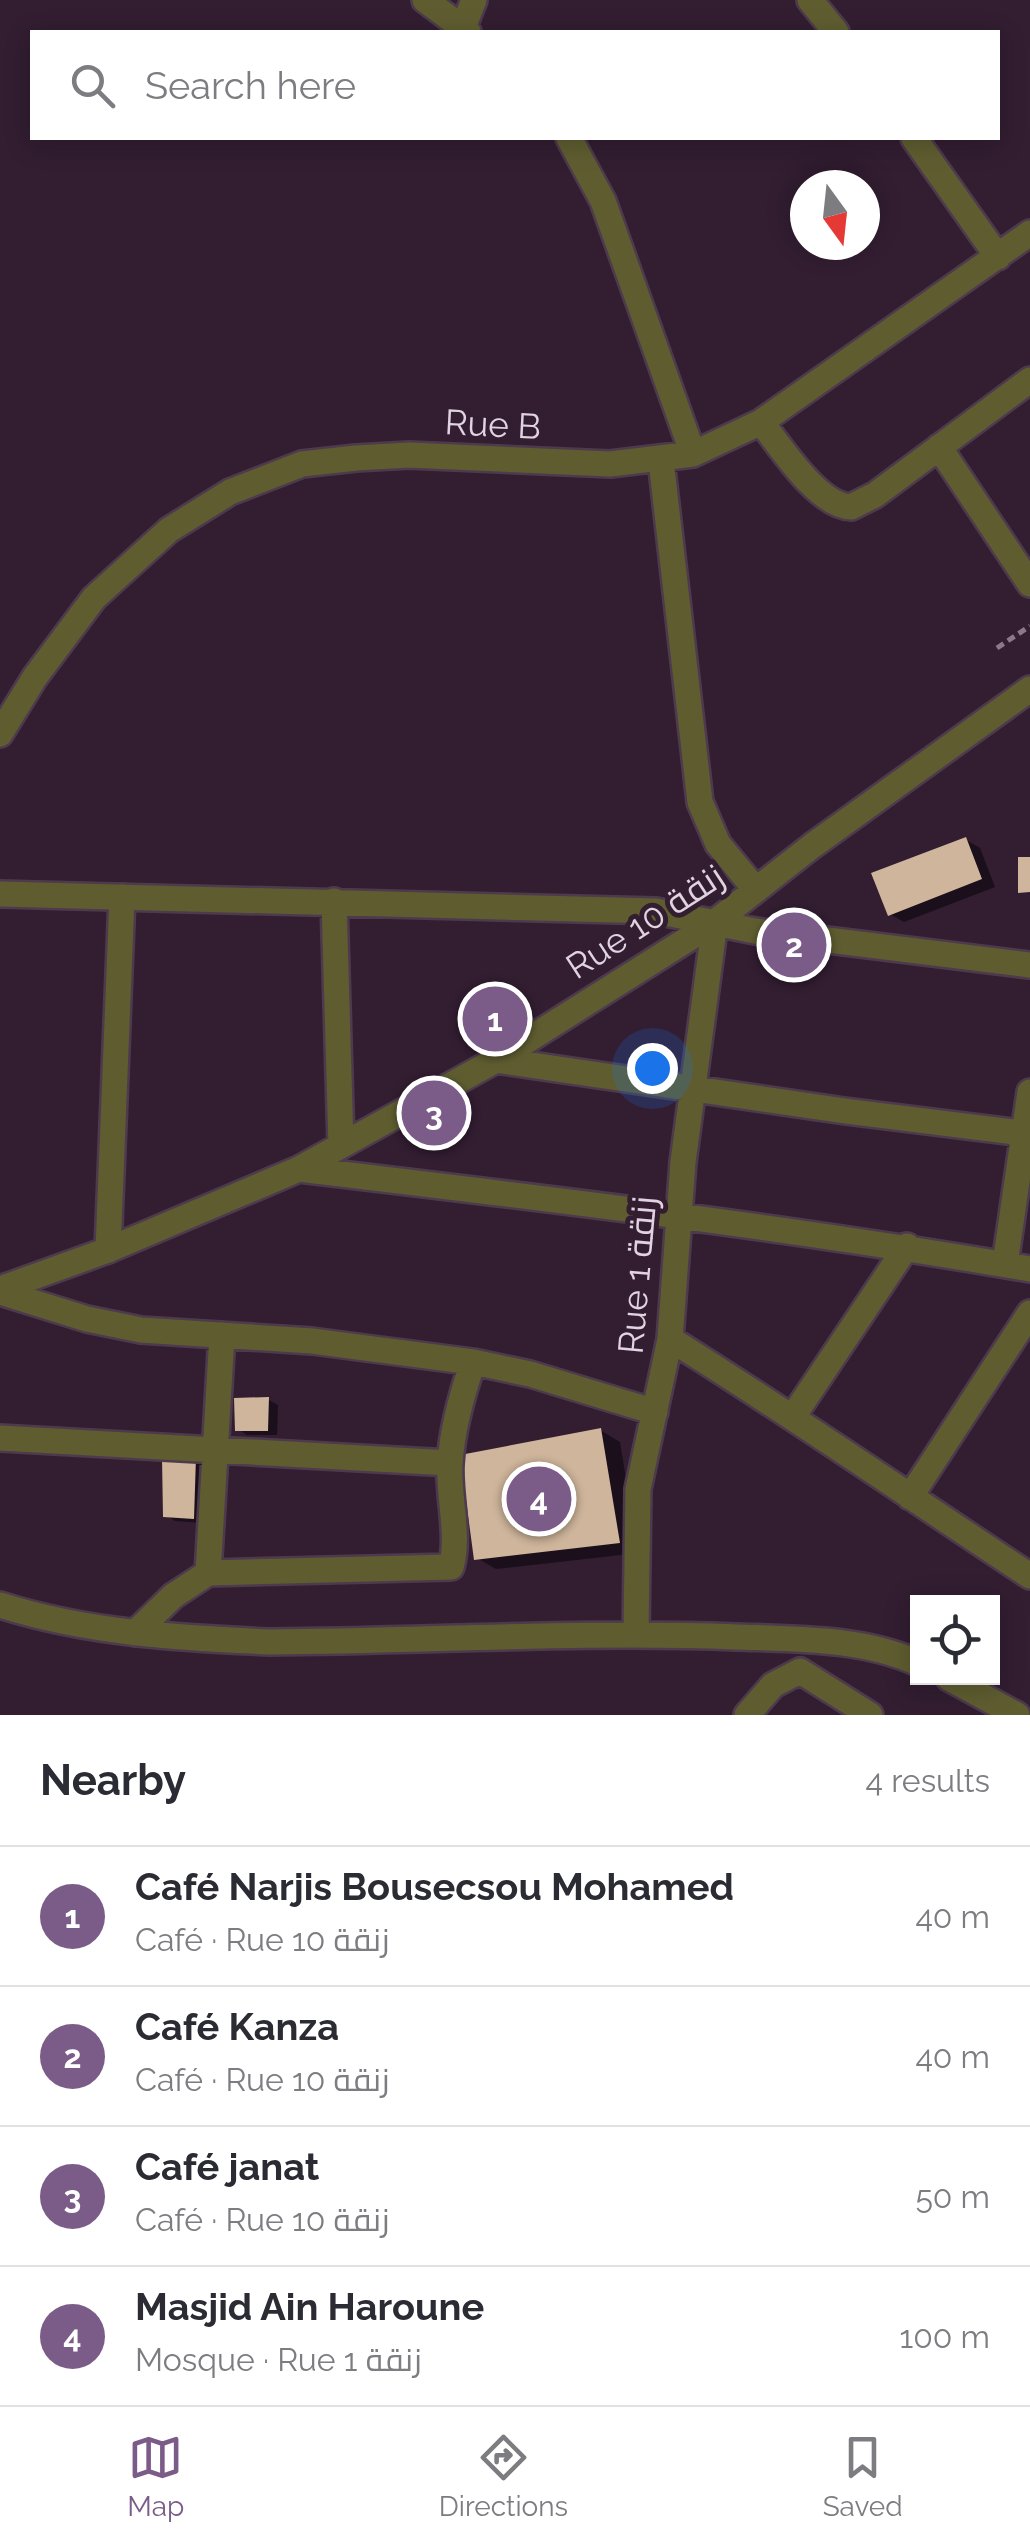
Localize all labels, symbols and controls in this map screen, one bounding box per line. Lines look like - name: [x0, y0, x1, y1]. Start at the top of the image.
- search box: [30, 30, 1000, 140]
- icon: search: [65, 58, 120, 113]
- text: Search here: [145, 63, 356, 108]
- north arrow: [790, 170, 880, 260]
- street label: Rue B: [444, 401, 542, 447]
- street label: Rue 10 زنقة: [559, 855, 731, 987]
- pin: 2: [762, 908, 826, 982]
- pin: 1: [462, 982, 528, 1056]
- your location: [627, 1043, 678, 1094]
- pin: 3: [402, 1076, 466, 1150]
- street label: Rue 1 زنقة: [610, 1195, 664, 1355]
- pin: 4: [506, 1462, 572, 1536]
- map controls: [910, 1595, 1000, 1685]
- button: locate: [910, 1595, 1000, 1685]
- text: Nearby: [40, 1756, 186, 1805]
- text: 4 results: [866, 1762, 990, 1799]
- text: Café Narjis Bousecsou Mohamed: [135, 1864, 734, 1909]
- text: 1: [65, 1898, 80, 1935]
- text: 40 m: [915, 1898, 990, 1935]
- text: Café · Rue 10 زنقة: [135, 1921, 389, 1958]
- text: Café Kanza: [135, 2004, 339, 2049]
- text: 2: [63, 2038, 82, 2075]
- text: 40 m: [915, 2038, 990, 2075]
- text: Café · Rue 10 زنقة: [135, 2061, 389, 2098]
- text: Café janat: [135, 2144, 319, 2189]
- text: 3: [64, 2178, 81, 2215]
- text: 50 m: [915, 2178, 990, 2215]
- text: Café · Rue 10 زنقة: [135, 2201, 389, 2238]
- text: Masjid Ain Haroune: [135, 2284, 484, 2329]
- text: 4: [63, 2318, 82, 2355]
- text: 100 m: [900, 2318, 990, 2355]
- text: Mosque · Rue 1 زنقة: [135, 2341, 422, 2378]
- tab: Map: [127, 2430, 184, 2523]
- tab: Directions: [439, 2430, 568, 2523]
- tab: Saved: [823, 2430, 903, 2523]

